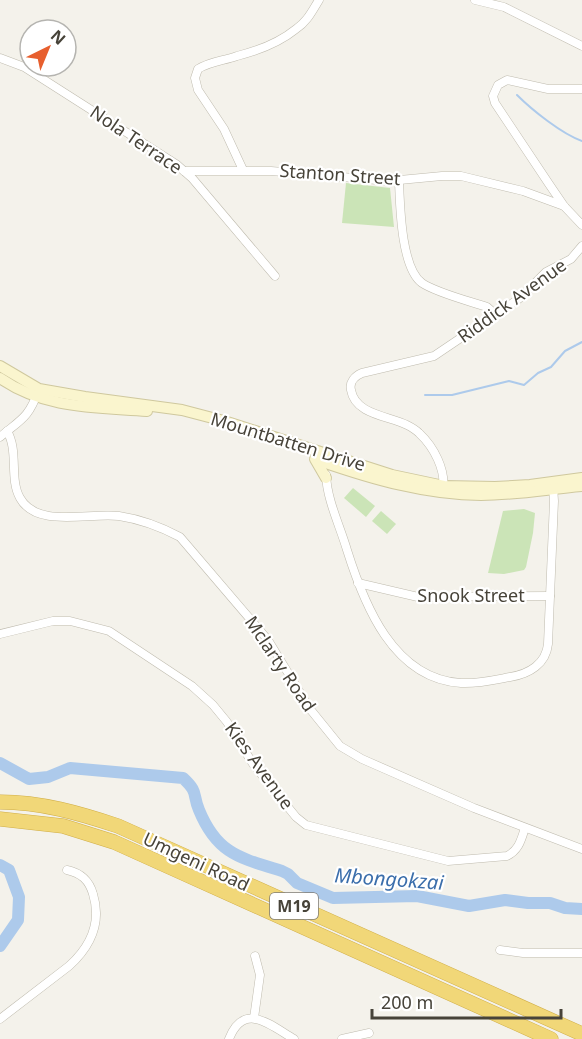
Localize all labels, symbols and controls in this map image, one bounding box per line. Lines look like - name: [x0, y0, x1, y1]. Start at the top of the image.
- north arrow: [18, 18, 78, 78]
- text: N: [46, 25, 70, 50]
- street label: Nola Terrace: [86, 100, 187, 179]
- street label: Stanton Street: [279, 158, 402, 190]
- street label: Riddick Avenue: [452, 253, 571, 348]
- street label: Mountbatten Drive: [208, 406, 369, 476]
- street label: Snook Street: [417, 583, 525, 607]
- street label: Mclarty Road: [240, 611, 322, 716]
- street label: Kies Avenue: [220, 717, 300, 814]
- street label: Umgeni Road: [139, 826, 254, 896]
- water label: Mbongokzai: [334, 861, 445, 896]
- road number: M19: [270, 893, 318, 919]
- scale bar: [372, 982, 561, 1020]
- text: 200 m: [381, 990, 433, 1014]

